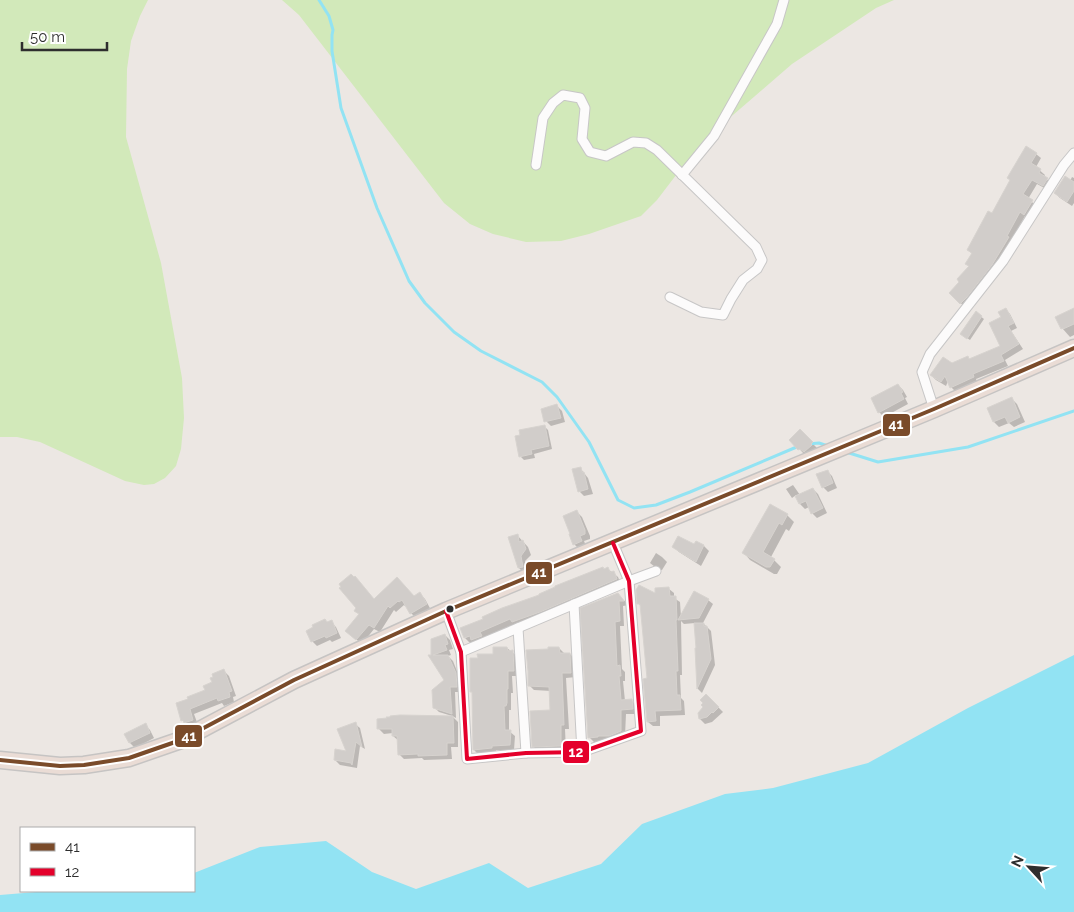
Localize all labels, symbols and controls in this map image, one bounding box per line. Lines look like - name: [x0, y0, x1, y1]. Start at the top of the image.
- scale bar: [22, 20, 108, 52]
- text: 50 m: [30, 28, 65, 46]
- line badge: 41: [882, 413, 911, 437]
- text: 41: [889, 416, 904, 432]
- line badge: 41: [525, 561, 553, 585]
- text: 41: [532, 564, 547, 580]
- unlabelled marker: [445, 604, 455, 614]
- line badge: 41: [174, 724, 203, 748]
- text: 41: [182, 728, 197, 744]
- line badge: 12: [562, 740, 590, 764]
- text: 12: [569, 744, 584, 760]
- legend: [20, 827, 195, 892]
- text: 41: [65, 838, 80, 856]
- north arrow: [1004, 842, 1054, 892]
- text: N: [1008, 853, 1027, 870]
- text: 12: [65, 863, 79, 881]

